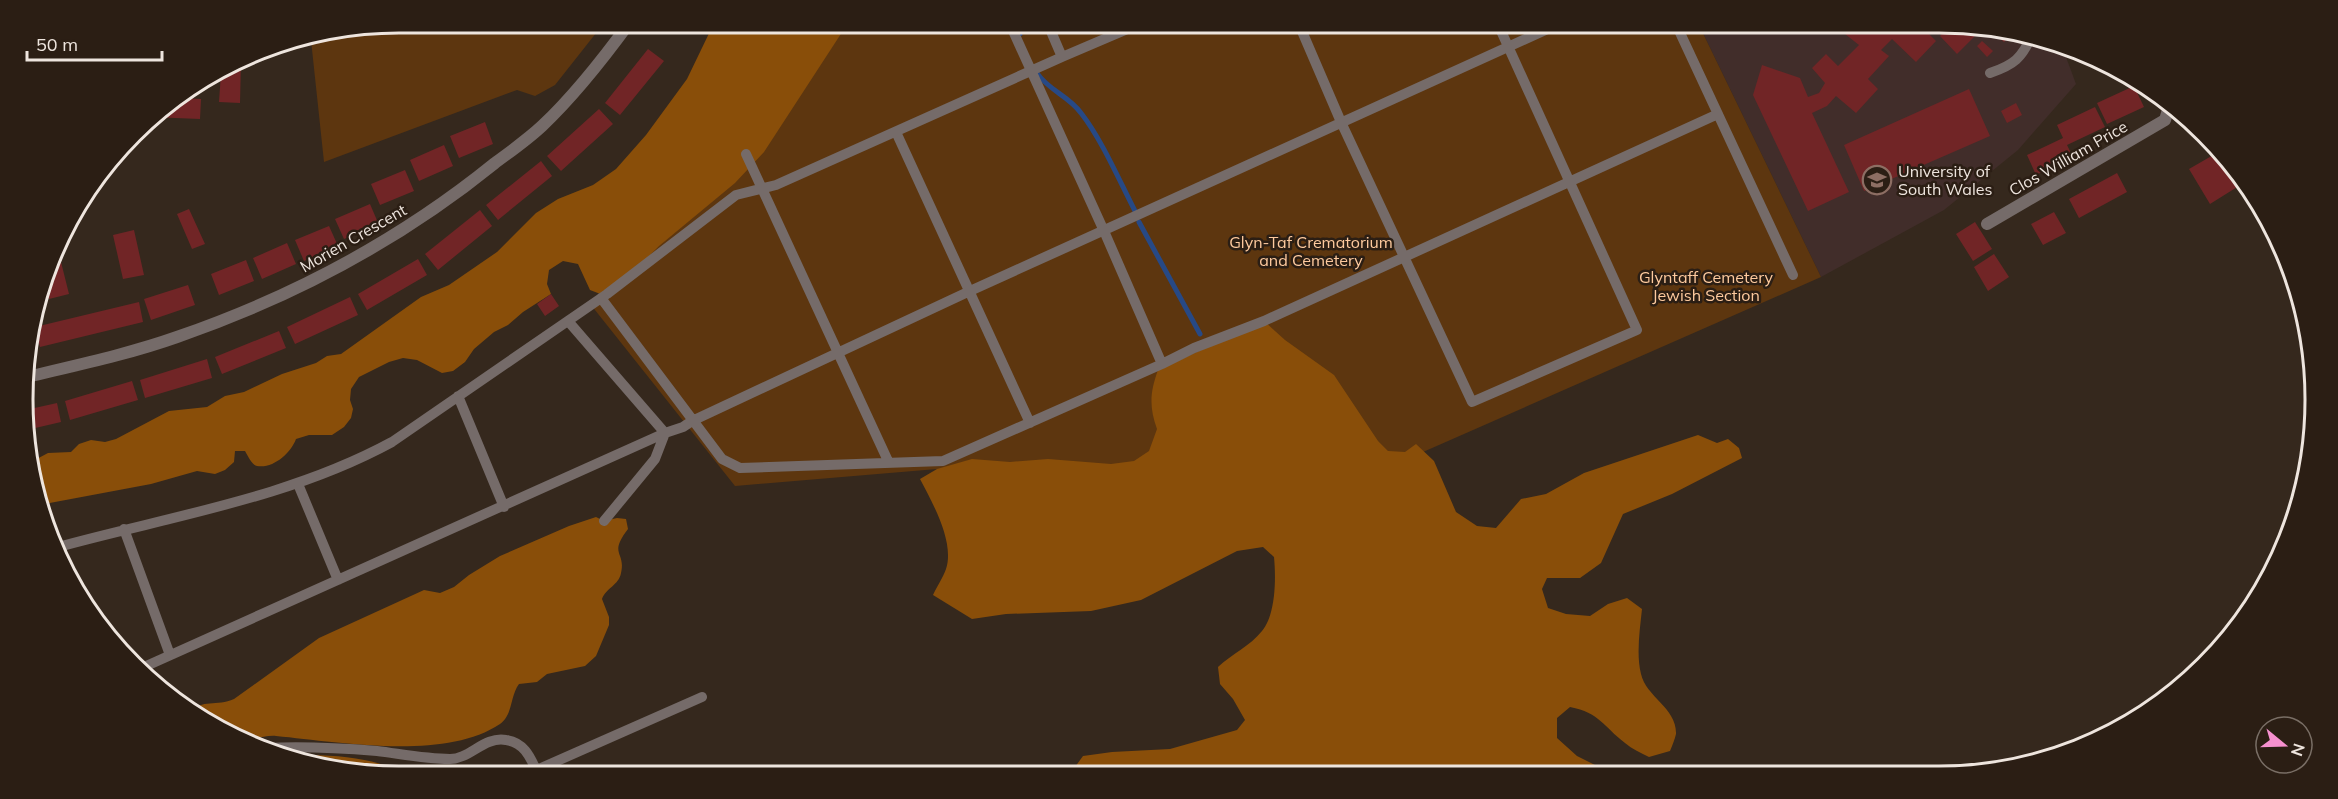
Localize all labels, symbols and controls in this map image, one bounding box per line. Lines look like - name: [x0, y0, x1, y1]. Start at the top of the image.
- scale bar: [27, 24, 162, 62]
- text: 50 m: [36, 33, 78, 56]
- street label: Clos William Price: [2005, 116, 2131, 200]
- place label: University of South Wales: [1898, 161, 1992, 199]
- school or university icon: University of South Wales: [1861, 164, 1893, 196]
- street label: Morien Crescent: [296, 199, 410, 277]
- park label: Glyn-Taf Crematorium and Cemetery: [1229, 232, 1393, 270]
- park label: Glyntaff Cemetery Jewish Section: [1639, 267, 1774, 305]
- north arrow: [2254, 715, 2314, 775]
- text: N: [2287, 741, 2310, 759]

